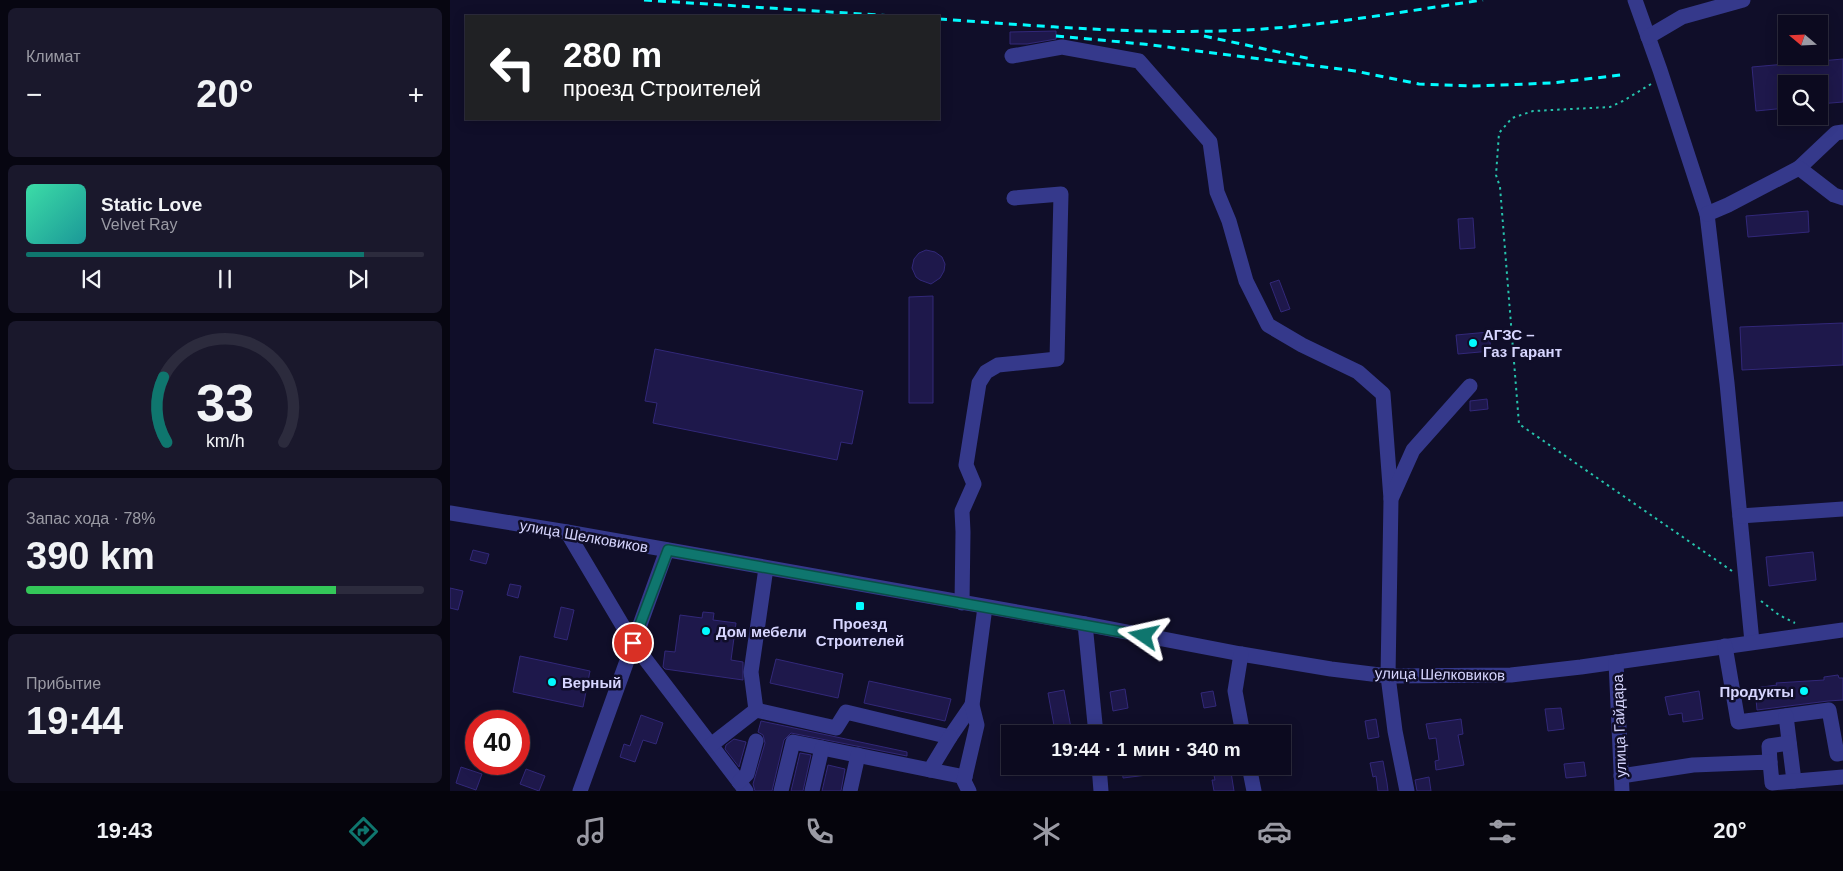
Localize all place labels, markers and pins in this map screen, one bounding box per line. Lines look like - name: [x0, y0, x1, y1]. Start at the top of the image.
- place label: АГЗС – Газ Гарант: [1483, 326, 1562, 360]
- marker: АГЗС – Газ Гарант: [1467, 337, 1479, 349]
- marker: Проезд Строителей: [854, 600, 866, 612]
- place label: Проезд Строителей: [816, 615, 904, 649]
- pin: [612, 622, 654, 664]
- place label: Дом мебели: [716, 623, 807, 640]
- marker: Дом мебели: [700, 625, 712, 637]
- place label: Верный: [562, 674, 621, 691]
- marker: Верный: [546, 676, 558, 688]
- place label: Продукты: [1719, 683, 1794, 700]
- marker: Продукты: [1798, 685, 1810, 697]

